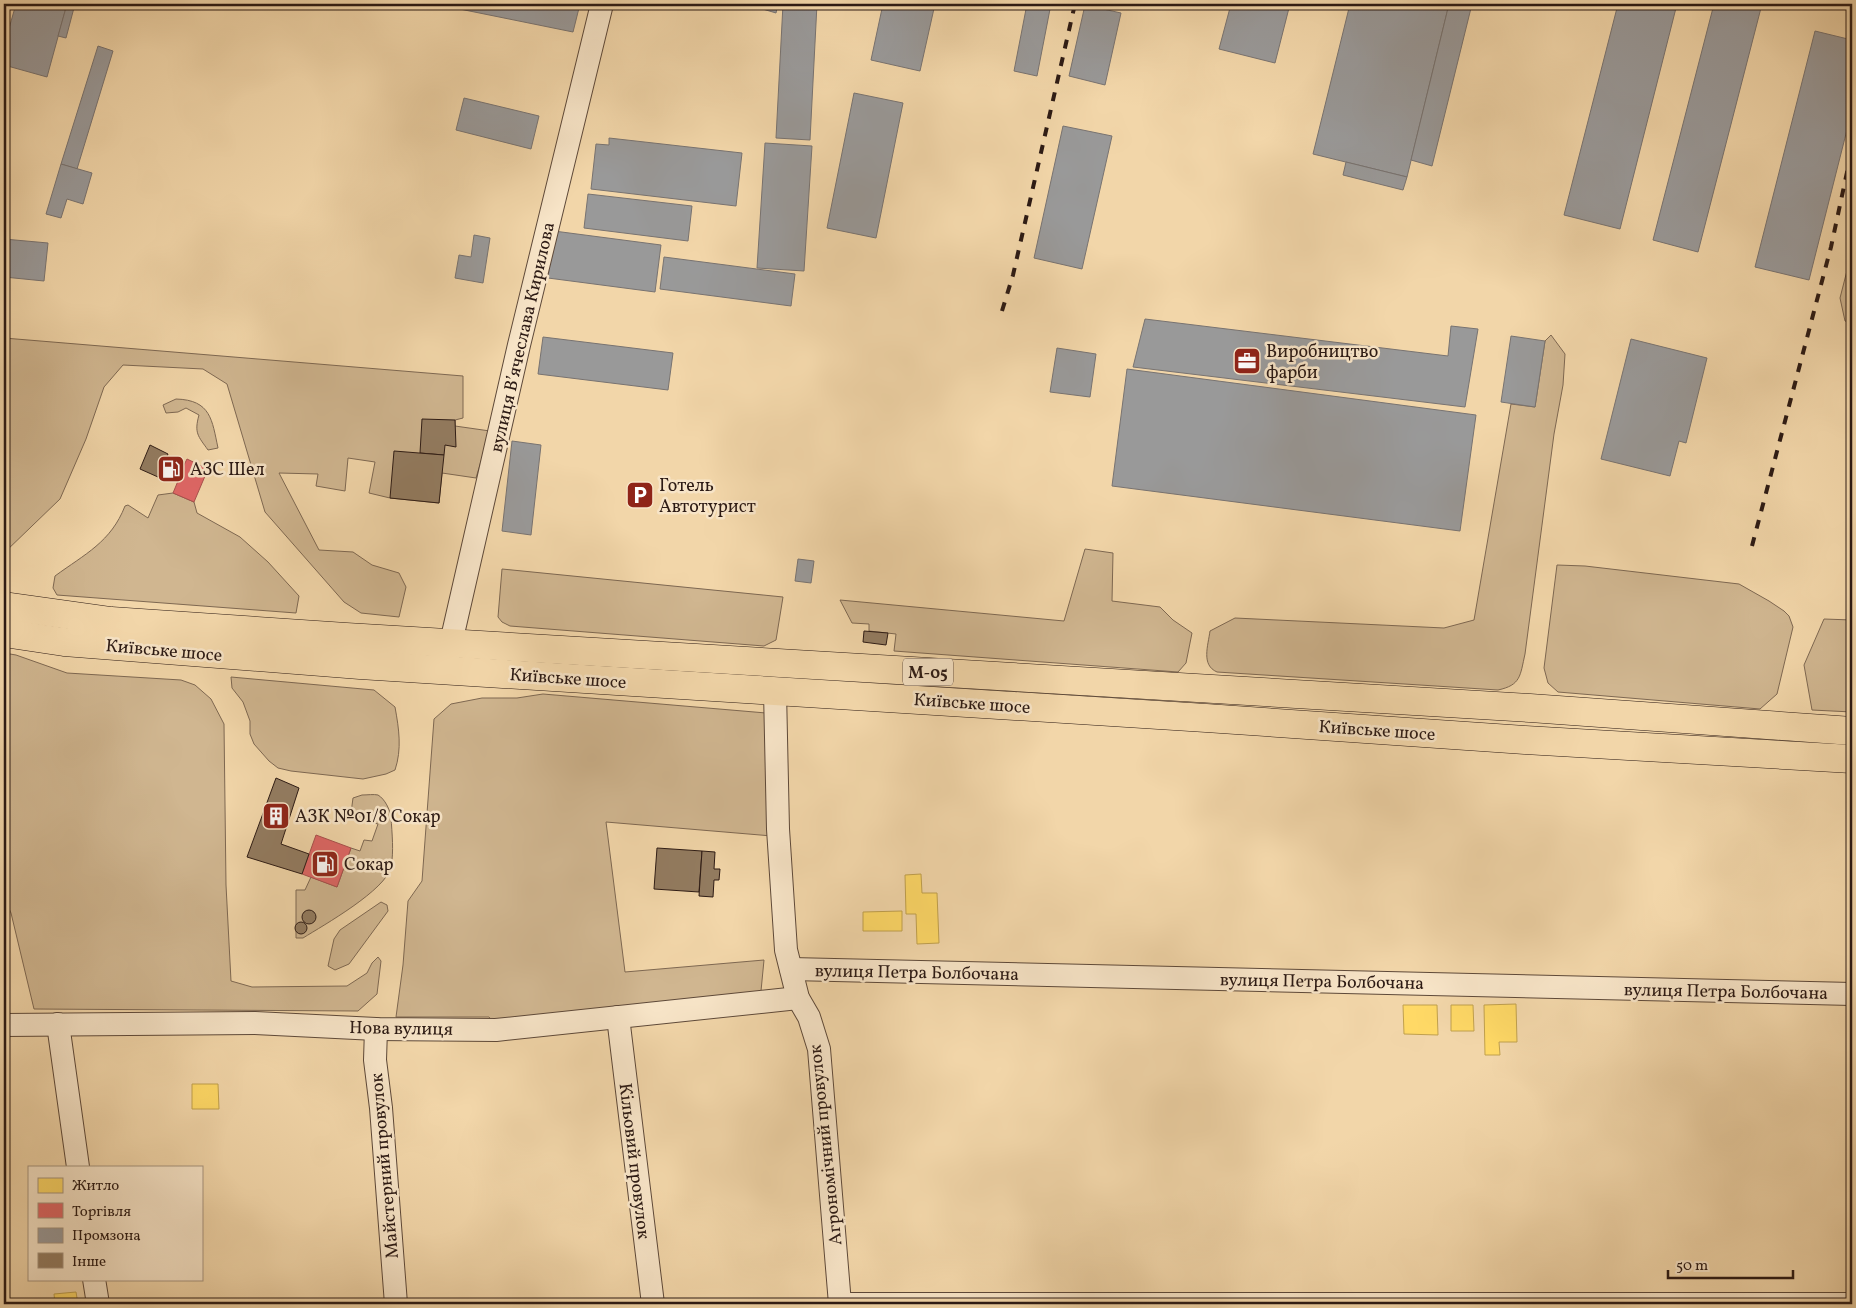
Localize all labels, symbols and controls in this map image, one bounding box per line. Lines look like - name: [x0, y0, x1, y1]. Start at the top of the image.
- street label: вулиця Вʼячеслава Кирилова: [485, 220, 562, 455]
- place label: Виробництво фарби: [1266, 340, 1378, 386]
- office icon: Виробництво фарби: [1232, 346, 1262, 376]
- fuel station icon: АЗС Шел: [156, 454, 186, 484]
- place label: АЗС Шел: [190, 458, 265, 483]
- place label: Готель Автотурист: [659, 474, 756, 520]
- parking icon: Готель Автотурист: [625, 480, 655, 510]
- street label: Київське шосе: [104, 634, 223, 669]
- road number: М-05: [903, 659, 953, 686]
- street label: Київське шосе: [509, 663, 627, 696]
- street label: Київське шосе: [913, 688, 1031, 721]
- street label: Київське шосе: [1318, 715, 1436, 748]
- building icon: АЗК №01/8 Сокар: [261, 801, 291, 831]
- place label: АЗК №01/8 Сокар: [295, 805, 441, 830]
- fuel station icon: Сокар: [310, 849, 340, 879]
- place label: Сокар: [344, 853, 394, 878]
- street label: вулиця Петра Болбочана: [815, 959, 1019, 988]
- street label: вулиця Петра Болбочана: [1220, 968, 1424, 997]
- street label: вулиця Петра Болбочана: [1624, 978, 1828, 1007]
- street label: Нова вулиця: [349, 1016, 453, 1043]
- street label: Агрономічний провулок: [803, 1043, 849, 1246]
- street label: Майстерний провулок: [365, 1072, 406, 1260]
- street label: Кільовий провулок: [612, 1082, 656, 1241]
- legend: [28, 1166, 202, 1280]
- text: Житло: [72, 1176, 119, 1197]
- text: Торгівля: [72, 1202, 131, 1223]
- text: Промзона: [72, 1226, 141, 1247]
- scale bar: [1668, 1248, 1794, 1280]
- text: Інше: [72, 1252, 106, 1273]
- text: 50 m: [1676, 1256, 1708, 1277]

